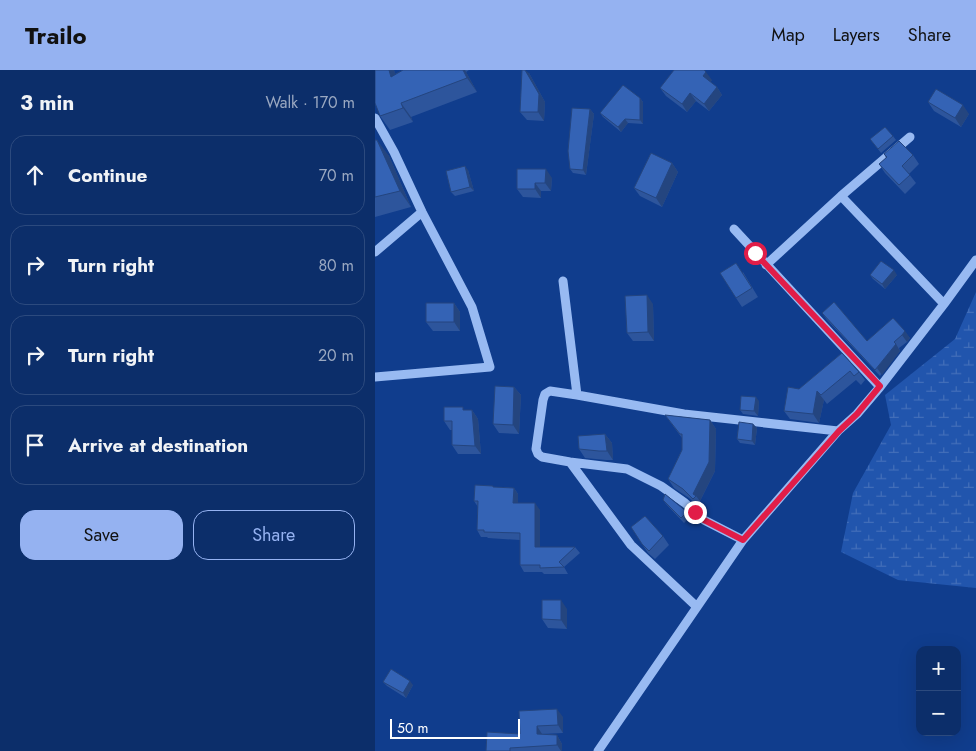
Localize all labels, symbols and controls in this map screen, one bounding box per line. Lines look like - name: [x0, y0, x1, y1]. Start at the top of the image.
- text: Trailo: [25, 18, 87, 53]
- text: Map: [771, 22, 805, 48]
- text: Layers: [833, 22, 880, 48]
- text: Share: [908, 22, 951, 48]
- text: 3 min: [20, 88, 74, 118]
- text: Walk · 170 m: [265, 91, 355, 114]
- icon: ahead: [21, 161, 49, 189]
- text: Continue: [68, 162, 147, 189]
- text: 70 m: [319, 164, 354, 187]
- route start: [744, 242, 767, 265]
- icon: right: [21, 251, 49, 279]
- text: Turn right: [68, 252, 154, 279]
- text: 80 m: [318, 254, 354, 277]
- icon: right: [21, 341, 49, 369]
- text: Turn right: [68, 342, 154, 369]
- text: 20 m: [318, 344, 354, 367]
- icon: arrive: [21, 431, 49, 459]
- text: Arrive at destination: [68, 432, 248, 459]
- route end: [684, 501, 707, 524]
- button: Save: [20, 510, 183, 560]
- button: Share: [193, 510, 355, 560]
- map controls: [916, 646, 961, 736]
- button: +: [916, 646, 961, 691]
- button: −: [916, 691, 961, 736]
- scale bar: [390, 716, 520, 739]
- text: 50 m: [397, 718, 428, 738]

